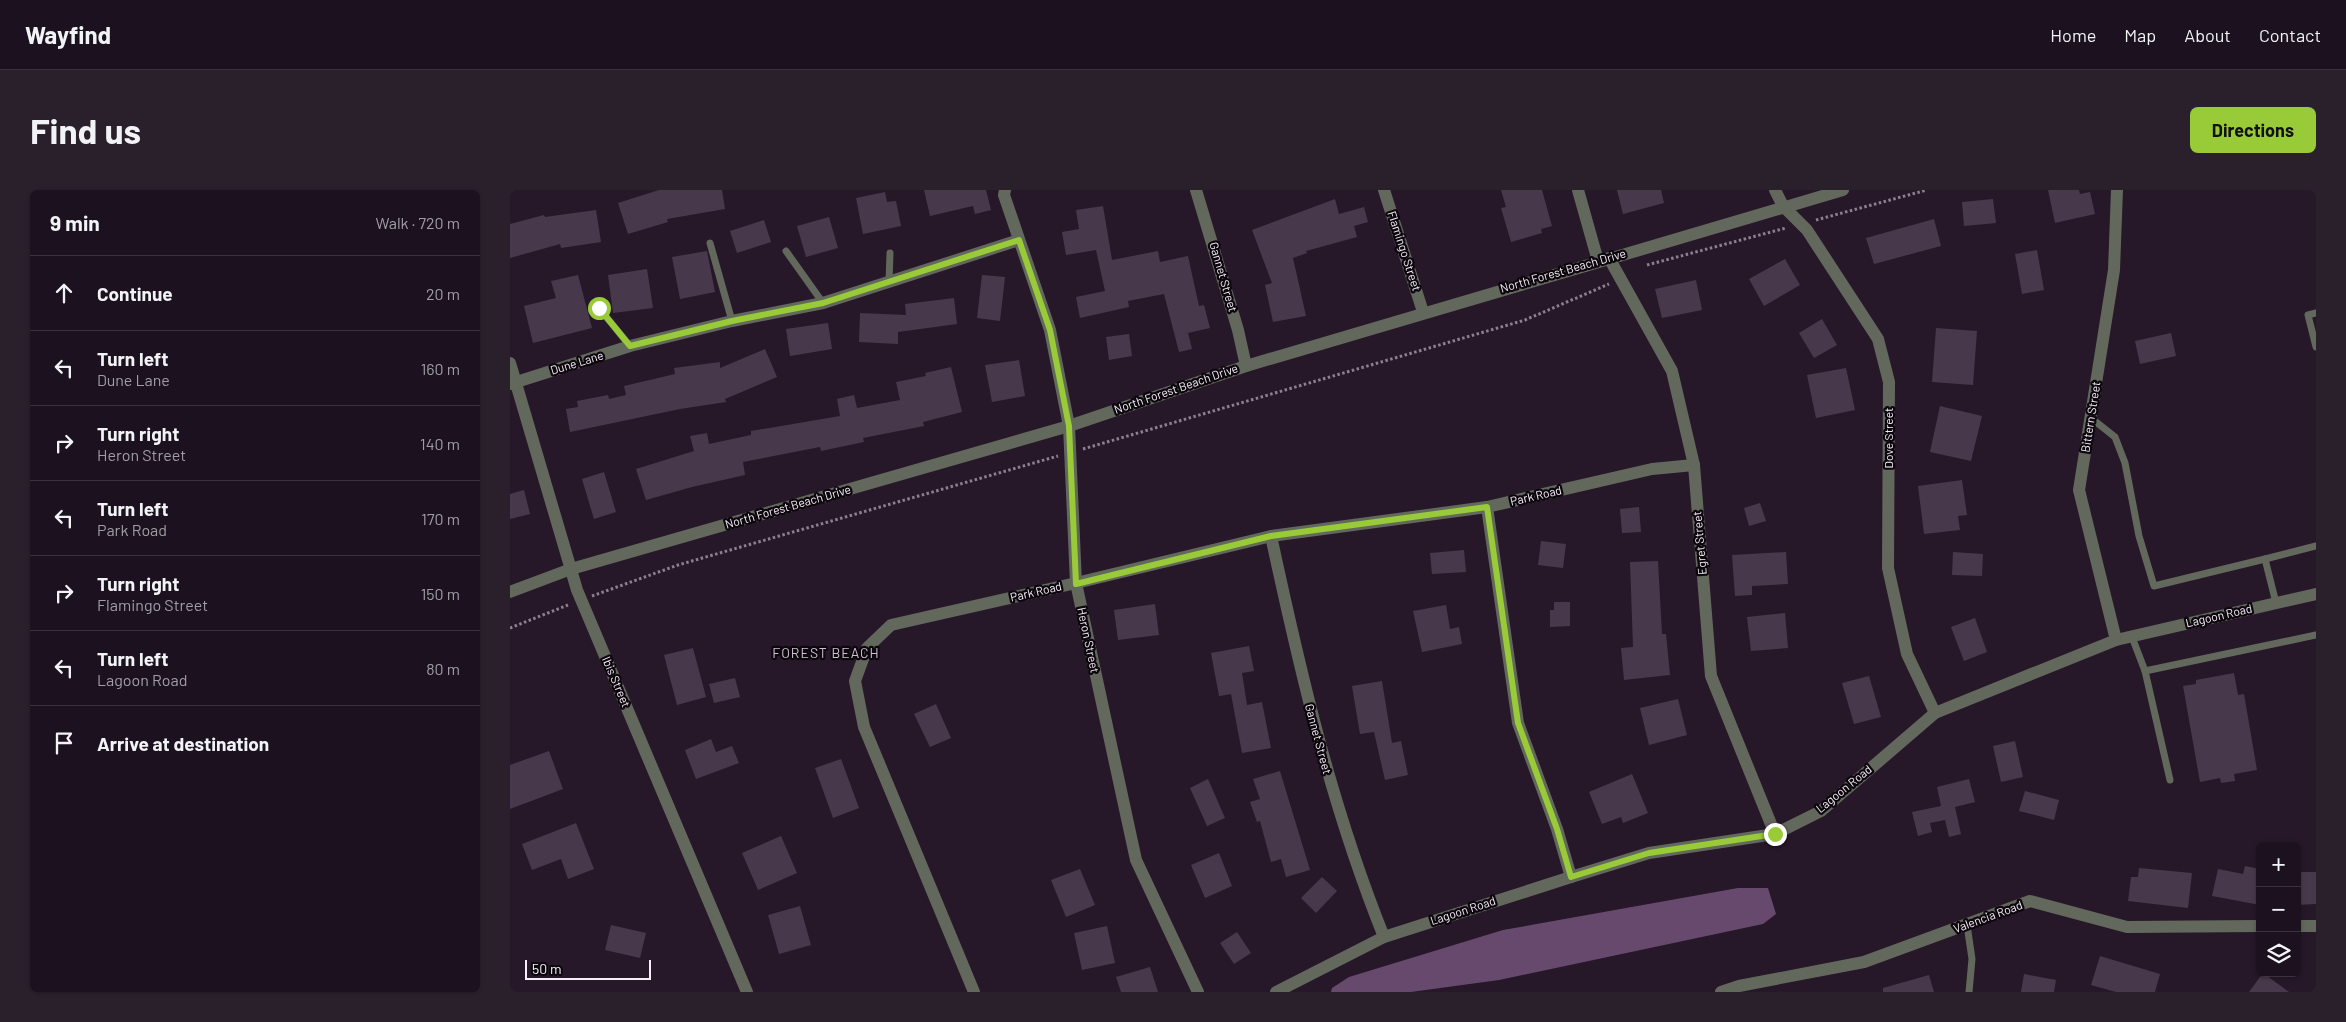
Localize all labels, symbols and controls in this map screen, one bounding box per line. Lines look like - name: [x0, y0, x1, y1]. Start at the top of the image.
- text: Wayfind: [25, 20, 111, 49]
- text: Home: [2050, 24, 2096, 46]
- text: Map: [2124, 24, 2156, 46]
- text: About: [2184, 24, 2231, 46]
- text: Contact: [2259, 24, 2321, 46]
- button: Directions: [2190, 107, 2316, 153]
- text: Find us: [30, 109, 141, 151]
- street label: Flamingo Street: [1385, 209, 1424, 292]
- text: 9 min: [50, 210, 100, 235]
- text: Walk · 720 m: [375, 213, 460, 232]
- street label: Gannet Street: [1207, 240, 1241, 313]
- street label: North Forest Beach Drive: [1498, 245, 1627, 295]
- icon: ahead: [50, 279, 78, 307]
- text: Continue: [97, 282, 173, 305]
- text: 20 m: [426, 284, 460, 303]
- route start: [588, 297, 611, 320]
- text: Turn left: [97, 347, 168, 370]
- street label: Dune Lane: [549, 347, 605, 377]
- icon: left: [50, 354, 78, 382]
- text: 160 m: [421, 359, 460, 378]
- street label: North Forest Beach Drive: [1112, 360, 1240, 416]
- text: Dune Lane: [97, 370, 170, 389]
- street label: Bittern Street: [2078, 380, 2103, 453]
- street label: Dove Street: [1881, 408, 1895, 468]
- text: Turn right: [97, 422, 179, 445]
- icon: right: [50, 429, 78, 457]
- text: 140 m: [420, 434, 460, 453]
- text: Heron Street: [97, 445, 186, 464]
- street label: North Forest Beach Drive: [723, 481, 852, 531]
- street label: Park Road: [1509, 482, 1563, 508]
- text: Turn left: [97, 497, 168, 520]
- icon: left: [50, 504, 78, 532]
- text: 170 m: [421, 509, 460, 528]
- street label: Egret Street: [1689, 511, 1709, 575]
- text: Park Road: [97, 520, 167, 539]
- text: Turn right: [97, 572, 179, 595]
- street label: Park Road: [1009, 578, 1063, 604]
- icon: right: [50, 579, 78, 607]
- text: 150 m: [421, 584, 460, 603]
- text: Flamingo Street: [97, 595, 208, 614]
- street label: Lagoon Road: [2184, 601, 2253, 629]
- street label: Heron Street: [1075, 606, 1103, 674]
- district label: FOREST BEACH: [772, 644, 880, 661]
- text: Turn left: [97, 647, 168, 670]
- icon: left: [50, 654, 78, 682]
- street label: Ibis Street: [600, 654, 634, 709]
- text: 80 m: [426, 659, 460, 678]
- text: Lagoon Road: [97, 670, 187, 689]
- street label: Gannet Street: [1303, 702, 1335, 775]
- icon: arrive: [50, 729, 78, 757]
- text: Arrive at destination: [97, 732, 269, 755]
- street label: Lagoon Road: [1813, 761, 1874, 815]
- route end: [1764, 823, 1787, 846]
- map controls: [2256, 842, 2301, 977]
- button: +: [2256, 842, 2301, 887]
- button: −: [2256, 887, 2301, 932]
- street label: Lagoon Road: [1428, 893, 1497, 927]
- street label: Valencia Road: [1951, 897, 2024, 935]
- button: layers: [2256, 932, 2301, 977]
- scale bar: [525, 957, 651, 980]
- text: 50 m: [532, 960, 561, 977]

